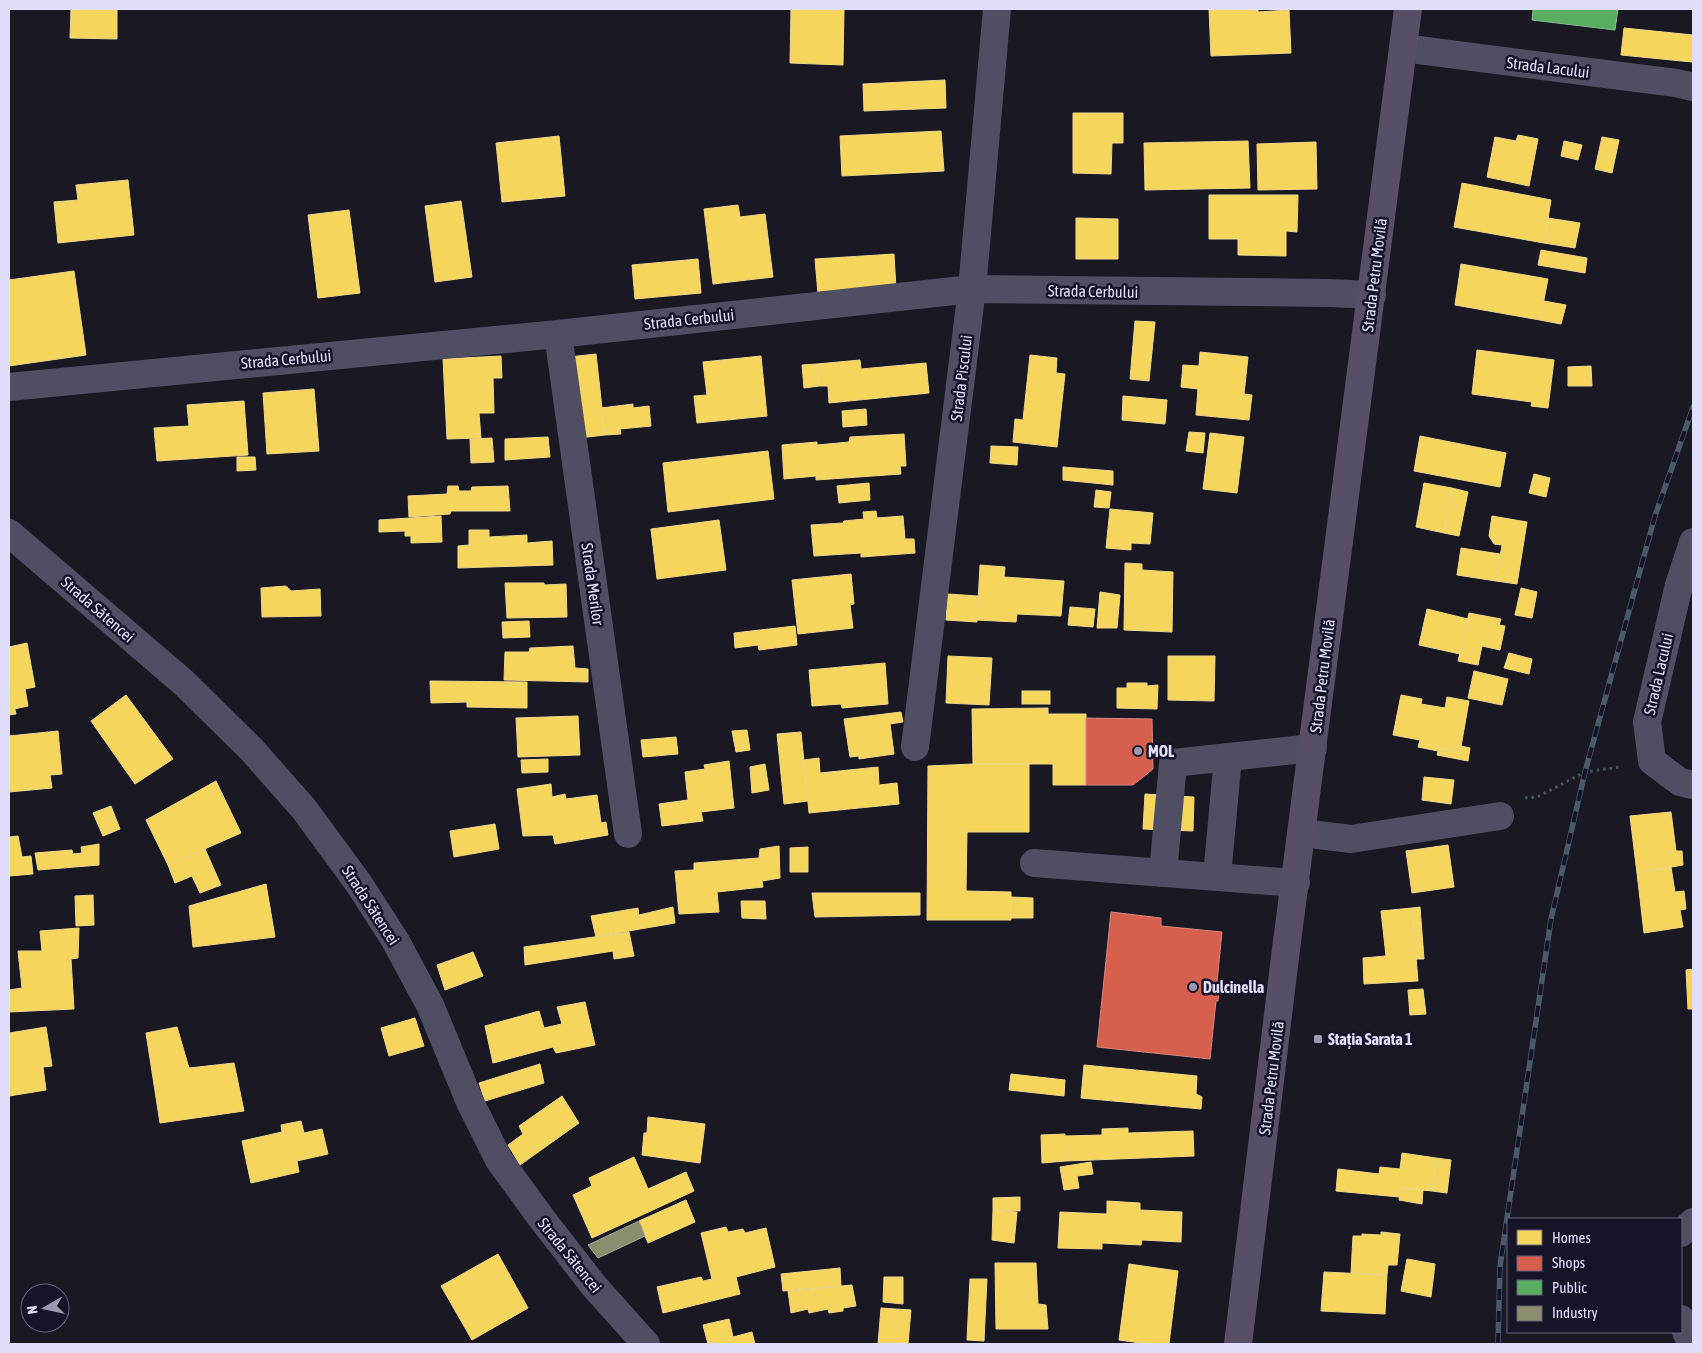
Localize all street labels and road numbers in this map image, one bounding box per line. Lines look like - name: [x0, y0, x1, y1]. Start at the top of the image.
- street label: Strada Lacului: [1506, 53, 1590, 81]
- street label: Strada Petru Movilă: [1358, 217, 1390, 333]
- street label: Strada Cerbului: [1048, 281, 1138, 301]
- street label: Strada Cerbului: [643, 305, 735, 333]
- street label: Strada Piscului: [947, 334, 975, 422]
- street label: Strada Cerbului: [240, 346, 332, 372]
- street label: Strada Merilor: [578, 542, 608, 627]
- street label: Strada Sătencei: [58, 572, 138, 646]
- street label: Strada Petru Movilă: [1306, 618, 1338, 734]
- street label: Strada Lacului: [1640, 631, 1676, 717]
- street label: Strada Sătencei: [339, 862, 403, 948]
- street label: Strada Petru Movilă: [1255, 1020, 1287, 1136]
- street label: Strada Sătencei: [534, 1214, 606, 1296]

